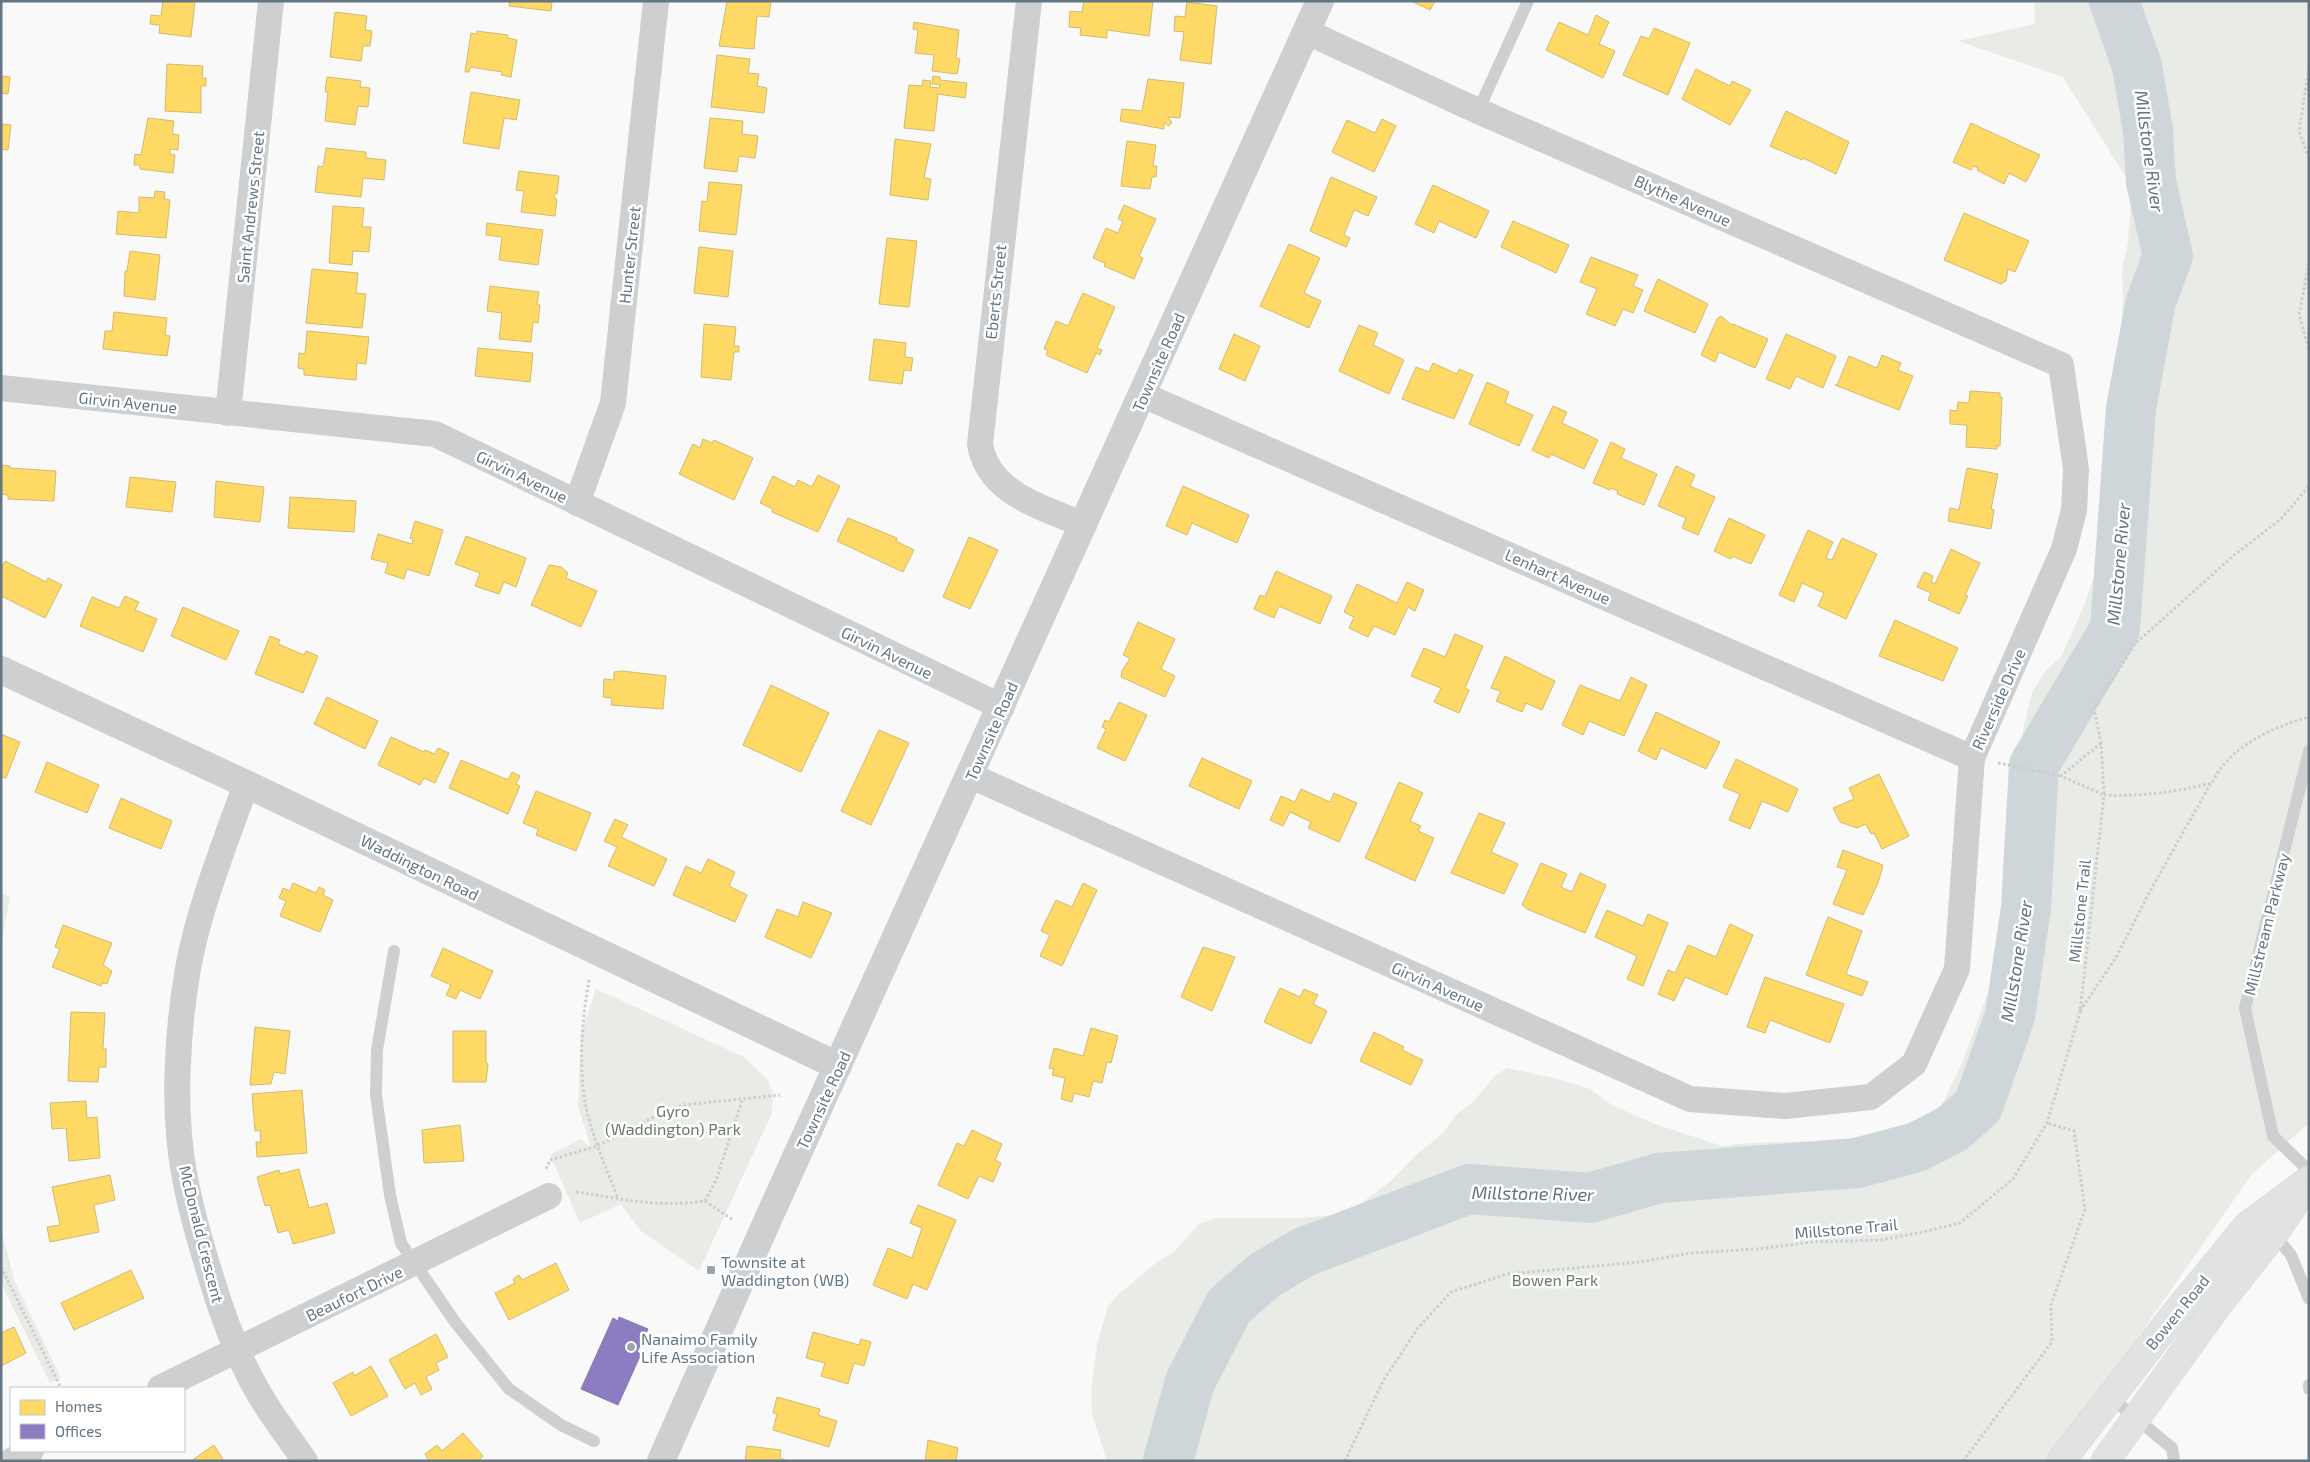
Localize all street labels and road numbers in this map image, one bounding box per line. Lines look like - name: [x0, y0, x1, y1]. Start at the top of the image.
- street label: Saint Andrews Street: [233, 130, 267, 284]
- street label: Blythe Avenue: [1632, 170, 1734, 230]
- street label: Hunter Street: [614, 205, 644, 305]
- street label: Eberts Street: [981, 244, 1009, 340]
- street label: Townsite Road: [1128, 310, 1188, 414]
- street label: Girvin Avenue: [78, 387, 178, 417]
- street label: Girvin Avenue: [473, 446, 571, 506]
- street label: Lenhart Avenue: [1502, 544, 1614, 608]
- street label: Girvin Avenue: [838, 622, 936, 682]
- street label: Riverside Drive: [1967, 646, 2029, 752]
- street label: Townsite Road: [961, 679, 1021, 783]
- street label: Waddington Road: [358, 830, 482, 904]
- street label: Millstream Parkway: [2239, 850, 2293, 997]
- street label: Millstone Trail: [2064, 858, 2094, 964]
- street label: Girvin Avenue: [1389, 957, 1487, 1015]
- street label: Townsite Road: [792, 1048, 854, 1152]
- street label: McDonald Crescent: [176, 1163, 228, 1305]
- street label: Millstone Trail: [1794, 1214, 1899, 1242]
- street label: Beaufort Drive: [302, 1261, 406, 1325]
- street label: Bowen Road: [2141, 1271, 2213, 1353]

